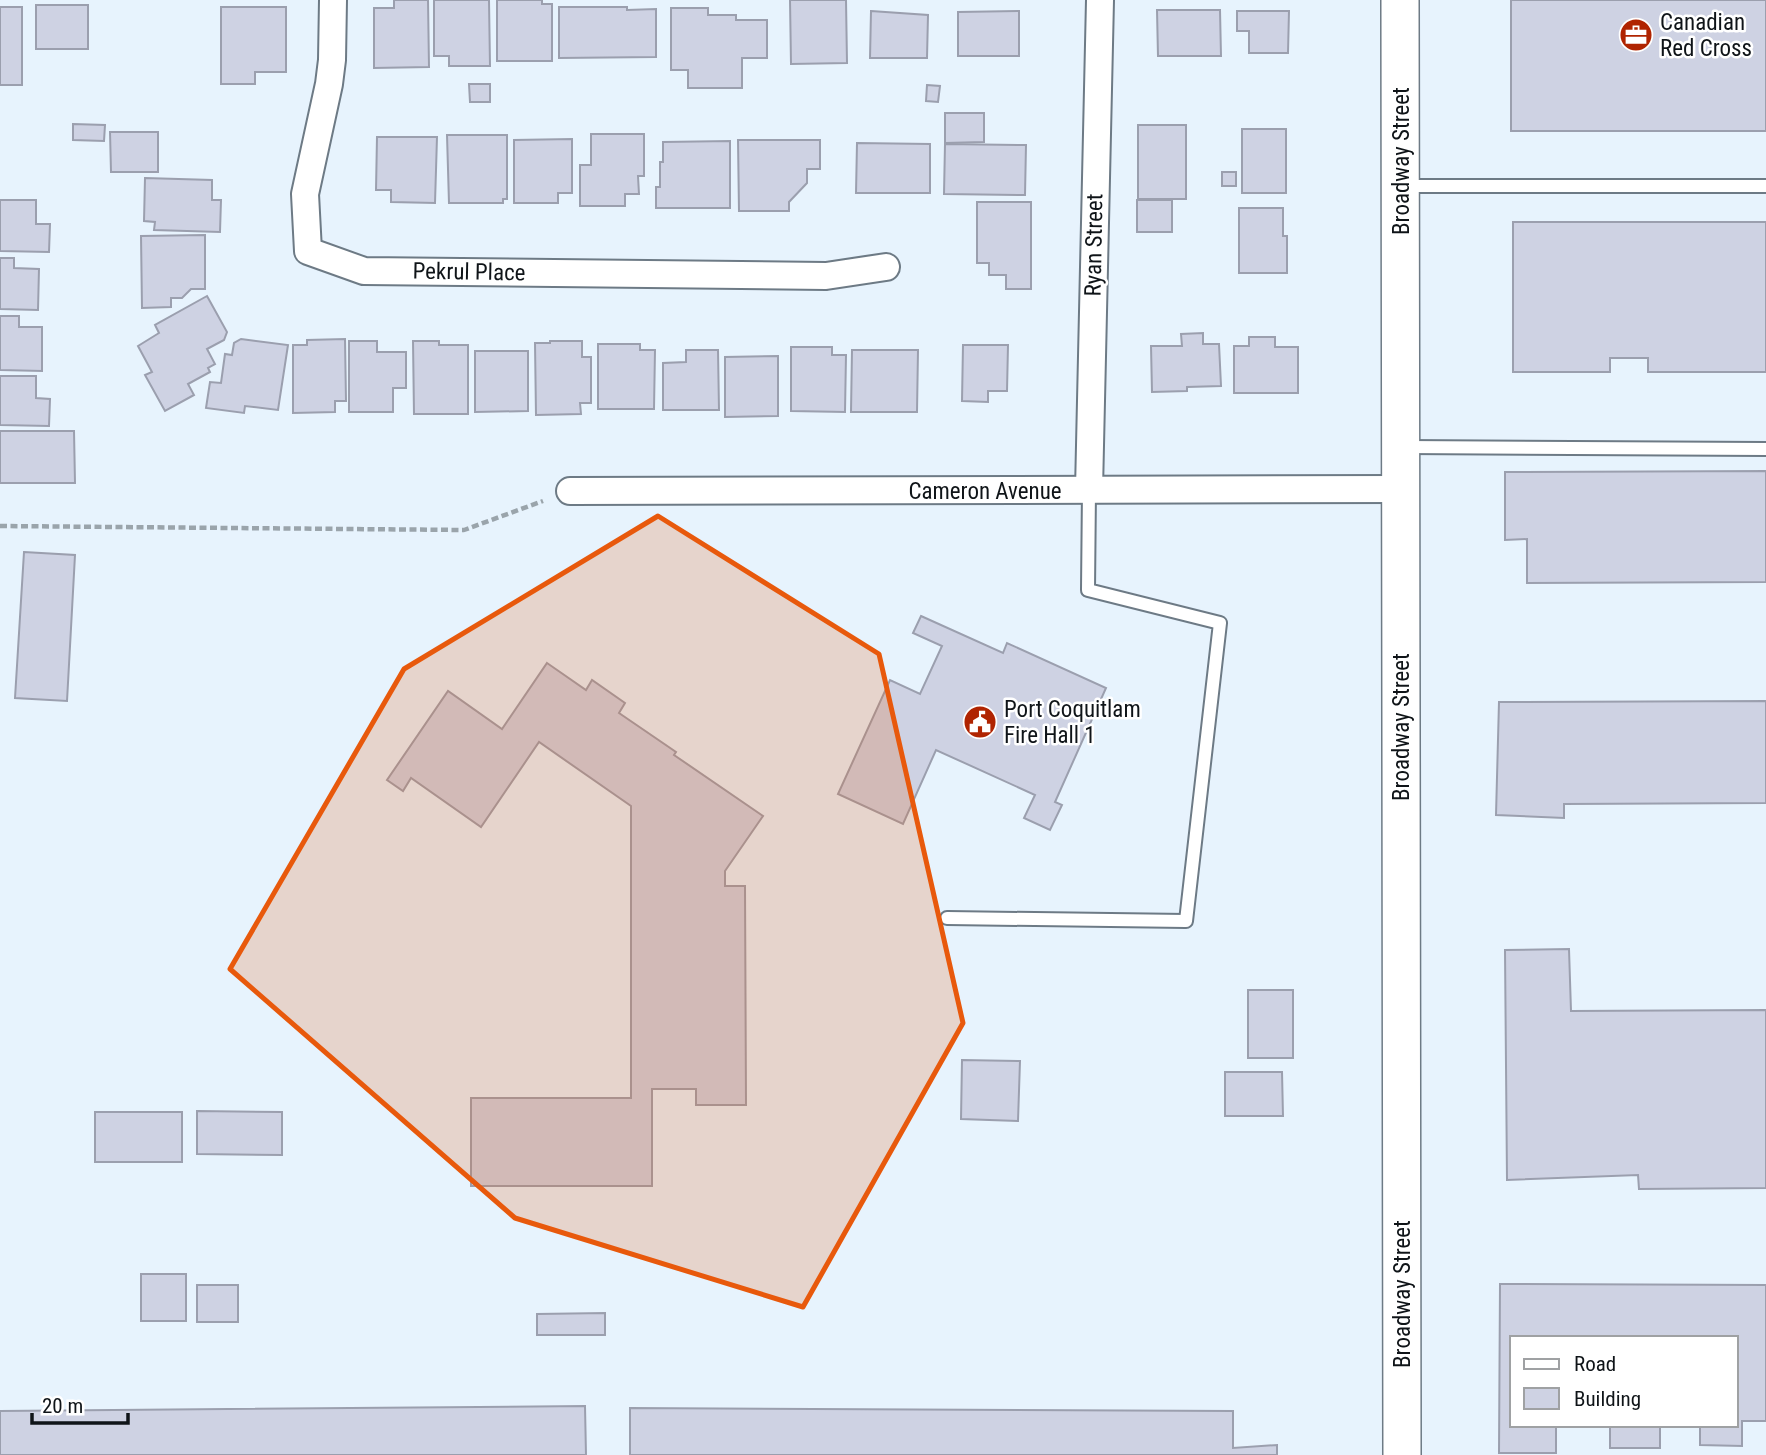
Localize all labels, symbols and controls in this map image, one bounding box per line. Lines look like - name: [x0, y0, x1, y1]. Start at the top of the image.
- place label: Canadian Red Cross: [1660, 9, 1752, 62]
- office icon: Canadian Red Cross: [1617, 16, 1655, 54]
- street label: Broadway Street: [1388, 87, 1415, 235]
- street label: Ryan Street: [1080, 193, 1108, 297]
- street label: Pekrul Place: [412, 258, 526, 286]
- street label: Cameron Avenue: [908, 478, 1062, 505]
- street label: Broadway Street: [1388, 653, 1415, 801]
- place label: Port Coquitlam Fire Hall 1: [1004, 696, 1141, 749]
- public building icon: Port Coquitlam Fire Hall 1: [961, 703, 999, 741]
- street label: Broadway Street: [1389, 1220, 1416, 1368]
- legend: [1510, 1336, 1738, 1427]
- text: Road: [1574, 1352, 1616, 1376]
- scale bar: [32, 1382, 128, 1426]
- text: Building: [1574, 1387, 1641, 1411]
- text: 20 m: [42, 1394, 83, 1418]

